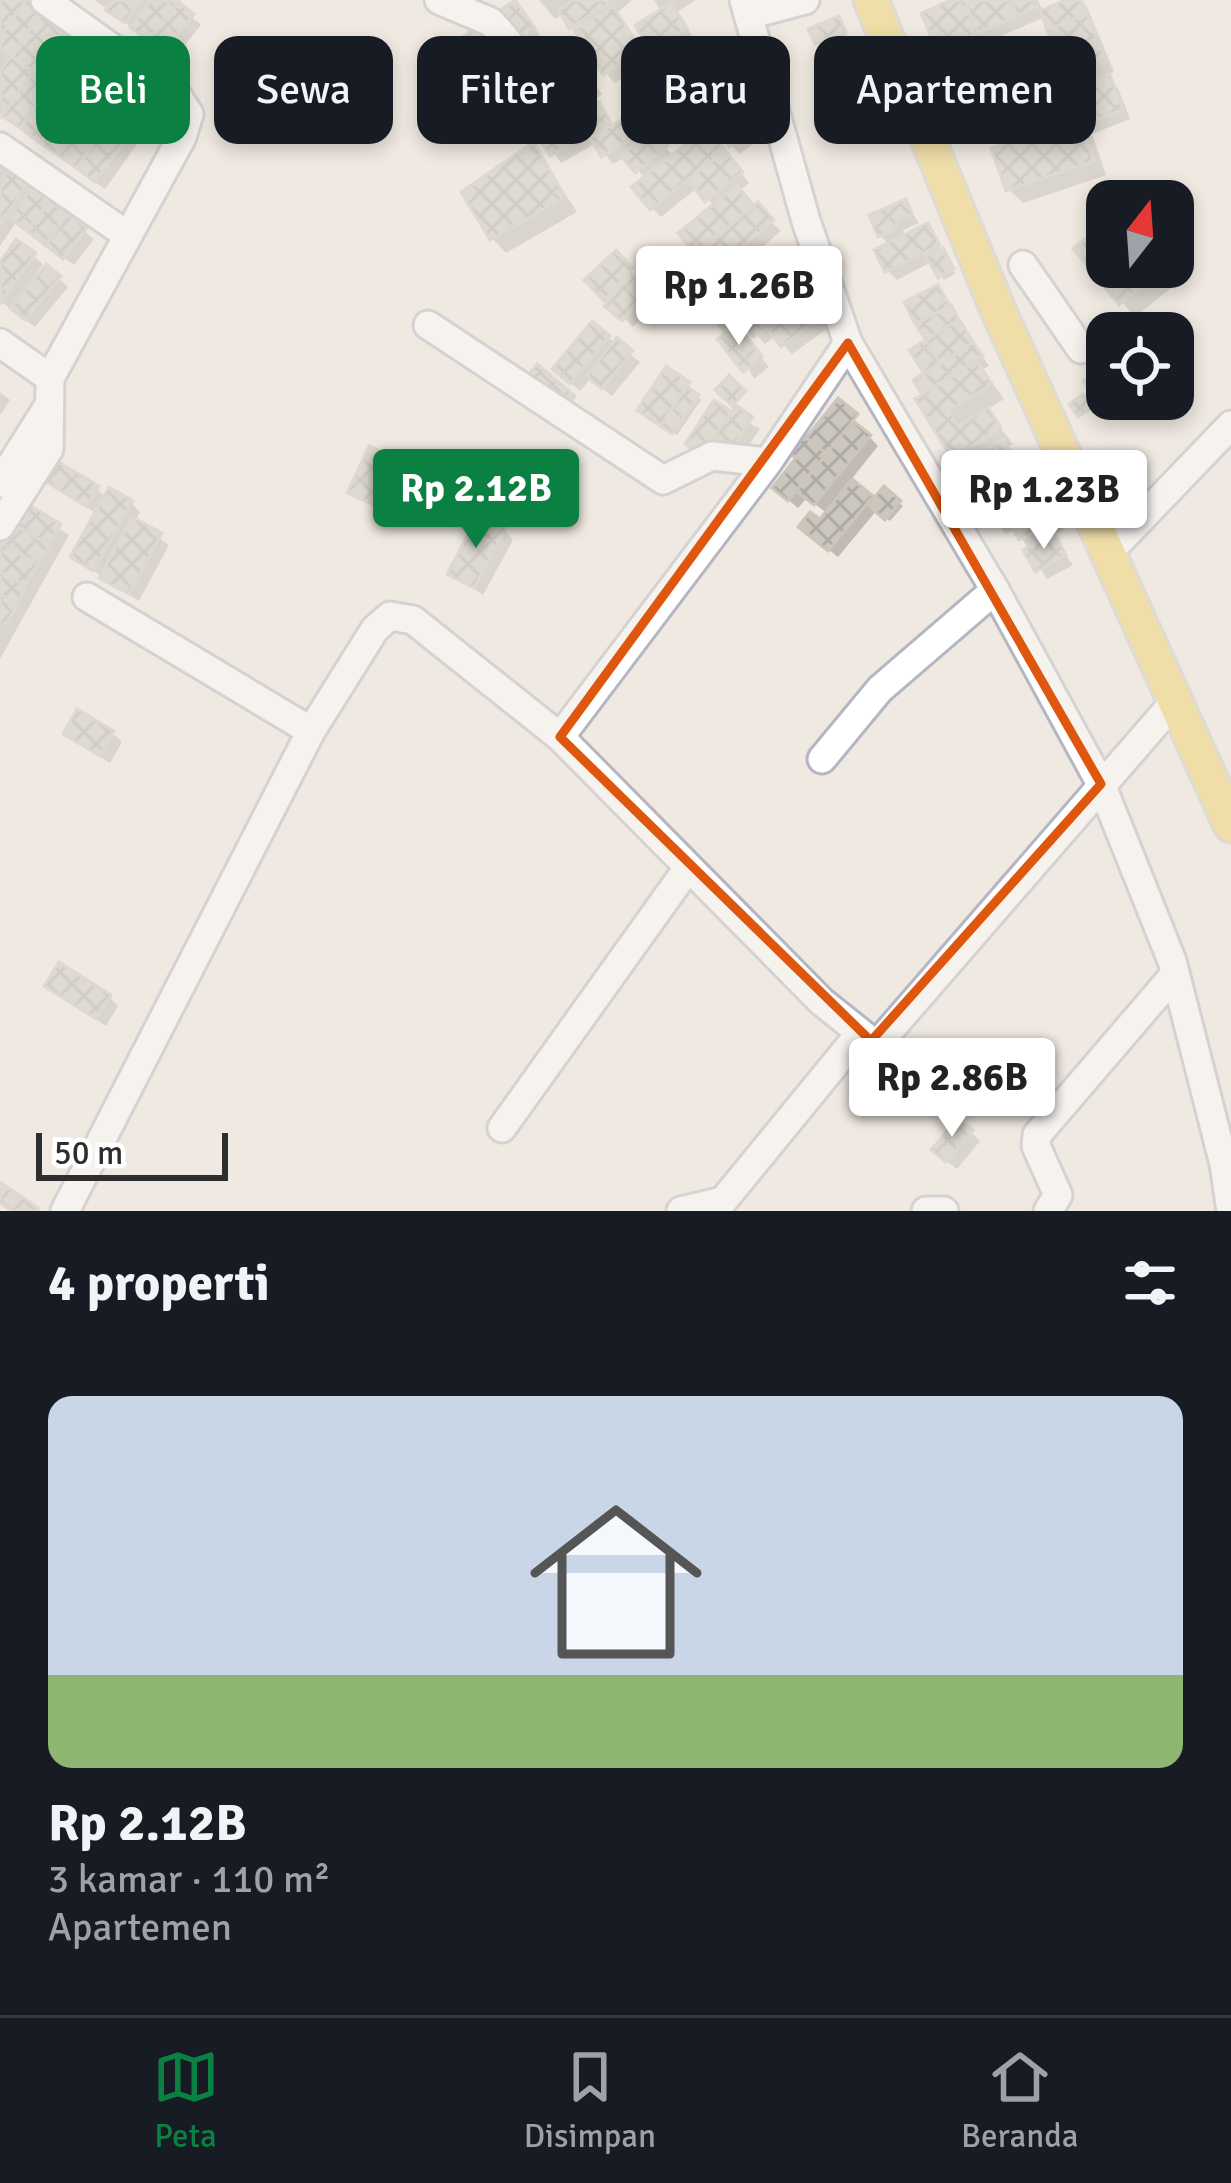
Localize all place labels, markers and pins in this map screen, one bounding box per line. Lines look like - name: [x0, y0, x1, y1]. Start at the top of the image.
- pin: Rp 1.26B: [615, 246, 863, 348]
- pin: Rp 2.12B: [352, 449, 600, 551]
- pin: Rp 1.23B: [920, 450, 1168, 552]
- pin: Rp 2.86B: [828, 1038, 1076, 1140]

